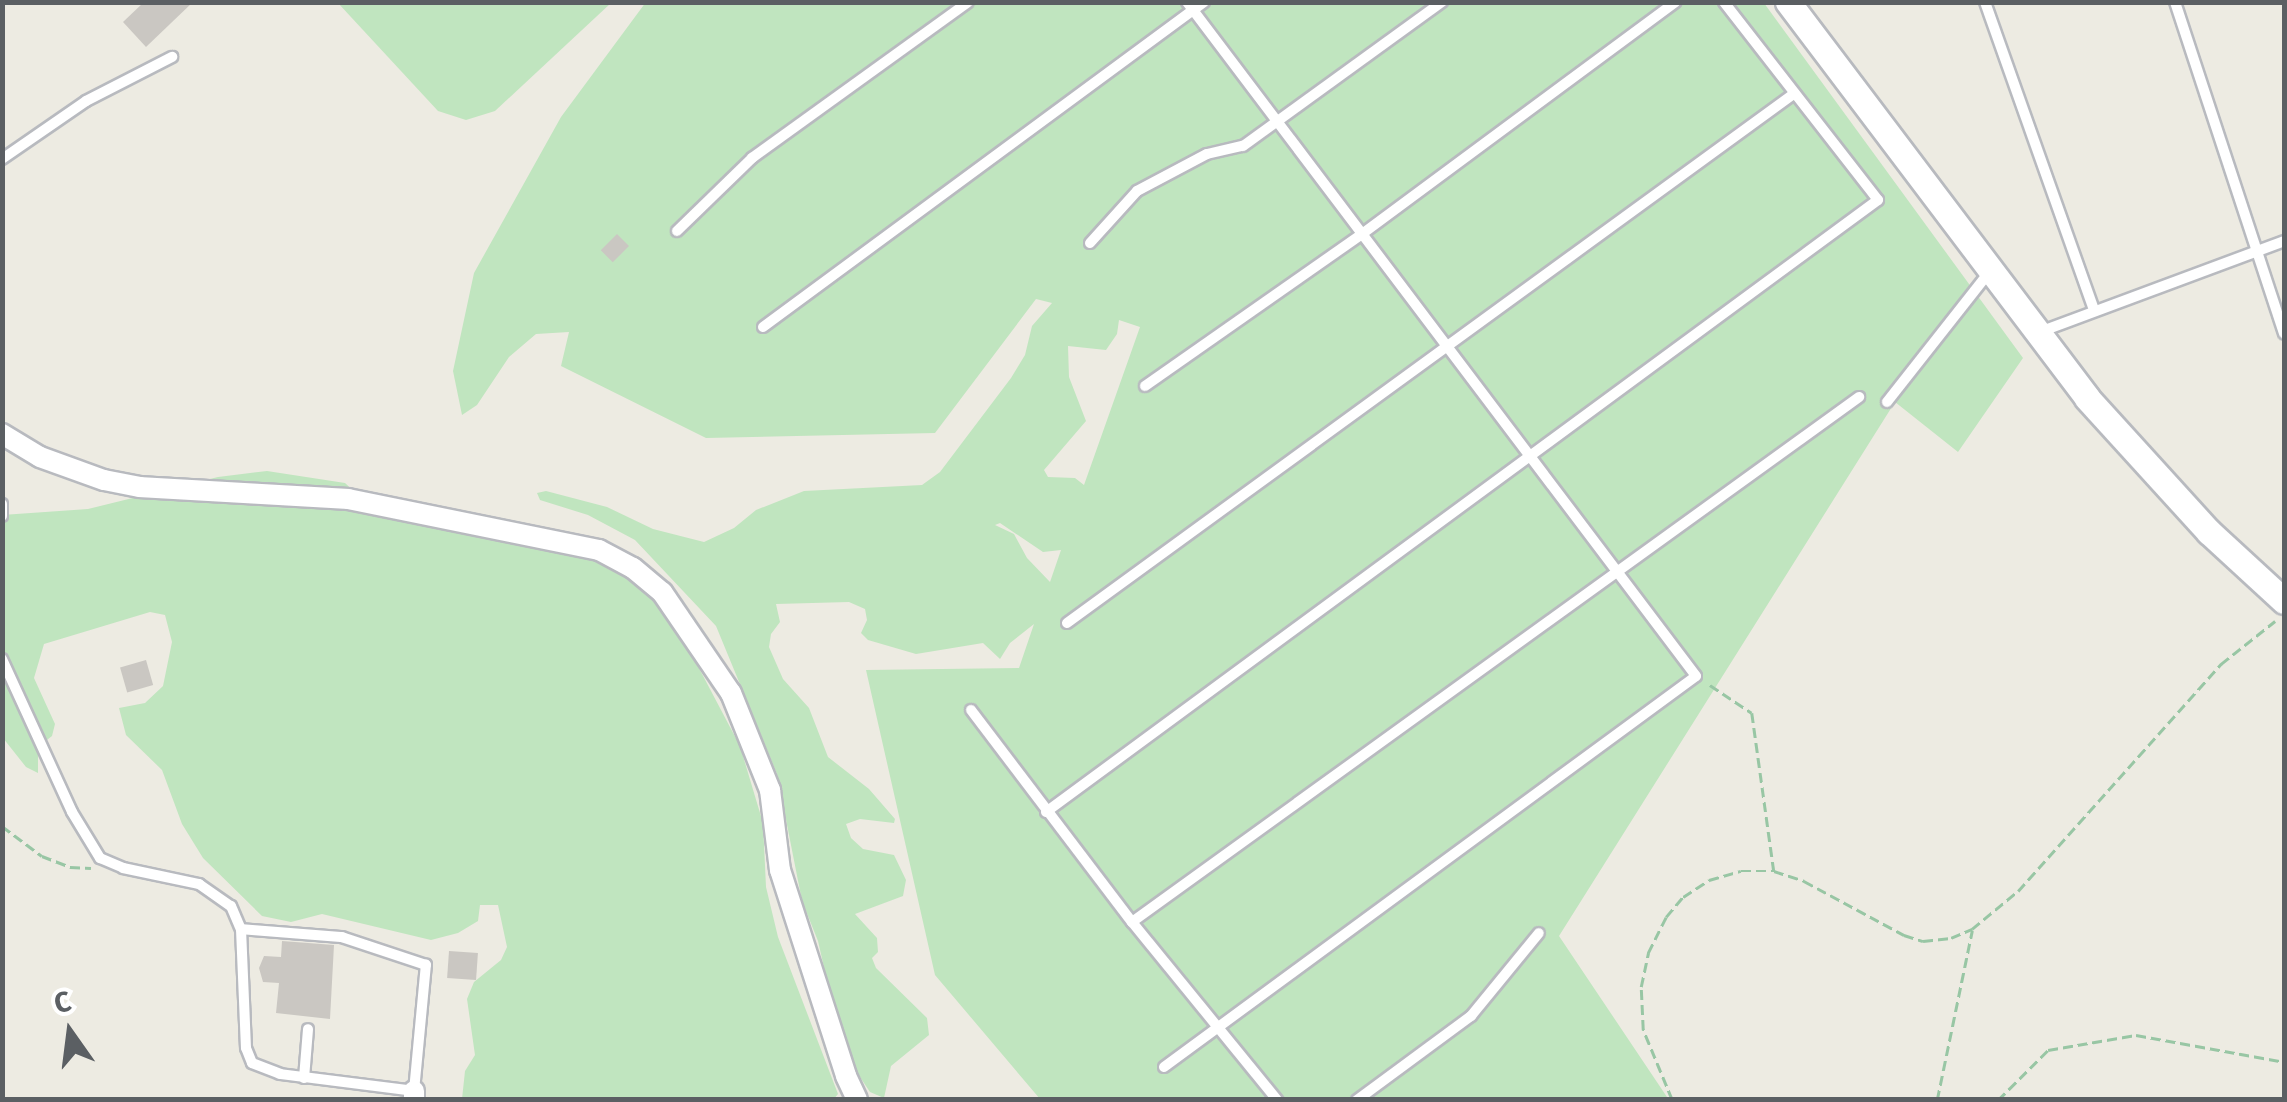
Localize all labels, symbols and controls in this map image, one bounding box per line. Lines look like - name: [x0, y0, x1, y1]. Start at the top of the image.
- north arrow: [20, 982, 120, 1082]
- text: С: [51, 984, 74, 1020]

